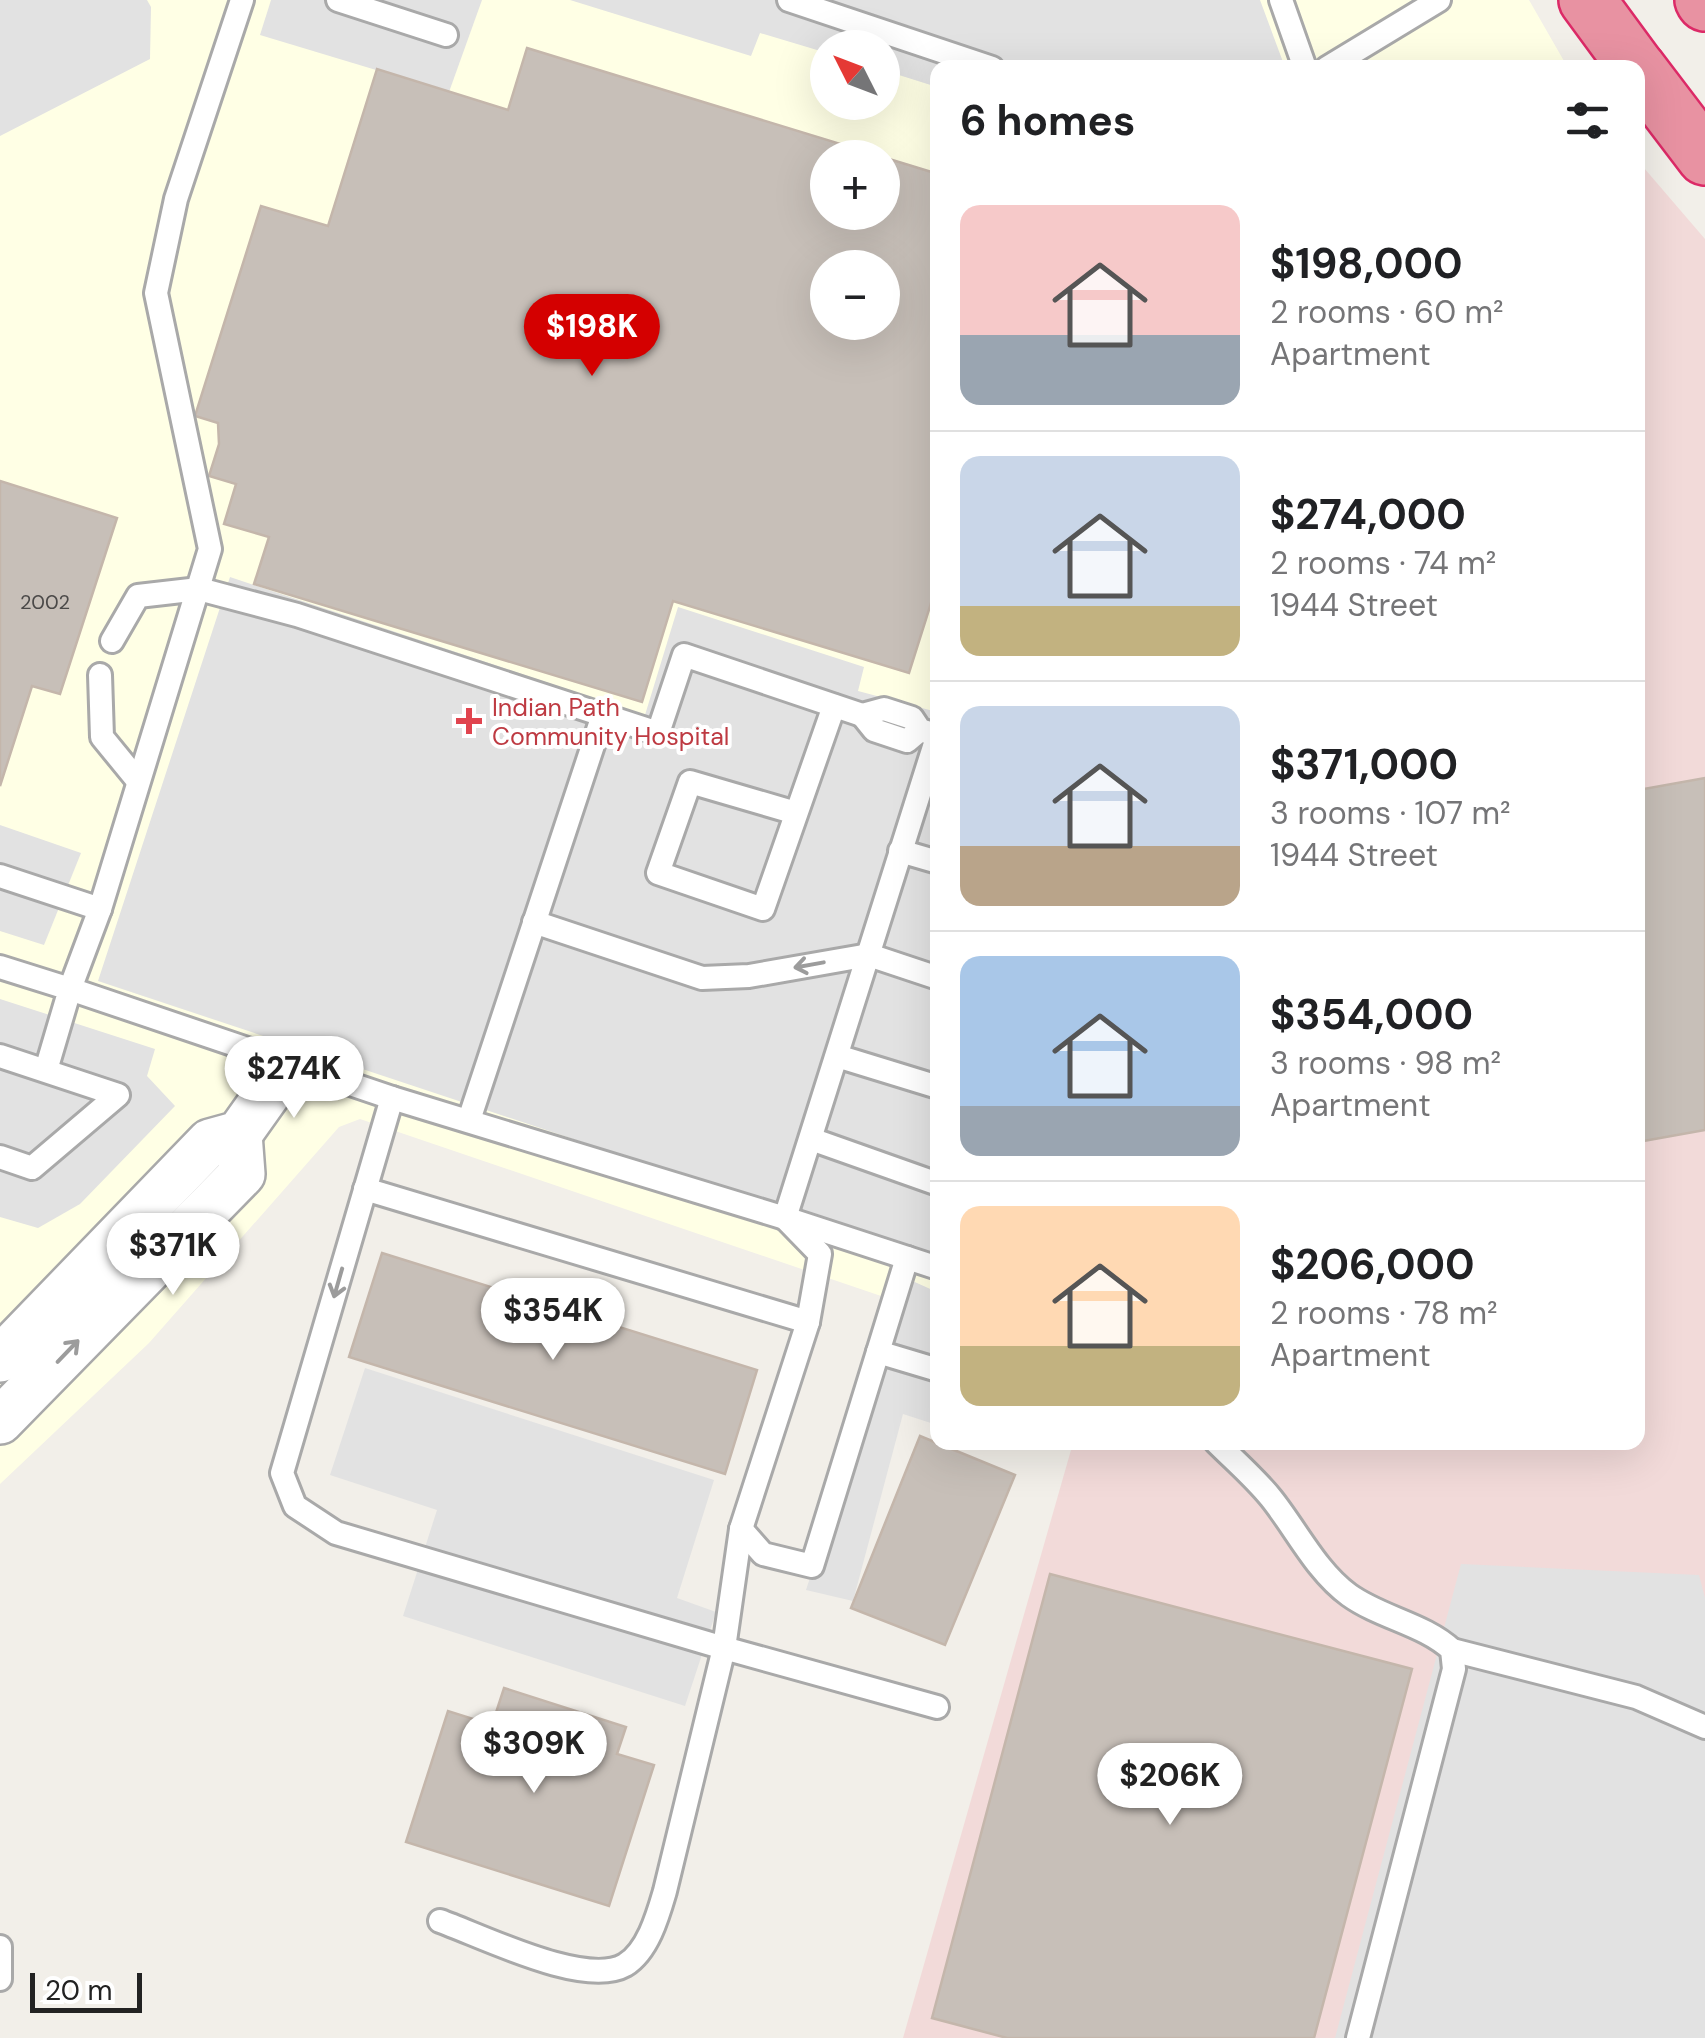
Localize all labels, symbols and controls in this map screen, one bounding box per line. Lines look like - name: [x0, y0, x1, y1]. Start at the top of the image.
- north arrow: [810, 30, 900, 120]
- map controls: [810, 30, 900, 340]
- text: 6 homes: [960, 93, 1135, 148]
- icon: filters: [1560, 93, 1615, 148]
- button: +: [810, 140, 900, 230]
- text: $198,000: [1270, 236, 1463, 291]
- icon: home: [1040, 245, 1160, 365]
- button: −: [810, 250, 900, 340]
- text: 2 rooms · 60 m²: [1270, 291, 1504, 333]
- pin: $198K: [522, 294, 662, 379]
- text: $198K: [546, 305, 638, 347]
- text: Apartment: [1270, 333, 1431, 375]
- text: $274,000: [1270, 487, 1466, 542]
- icon: home: [1040, 496, 1160, 616]
- text: 2 rooms · 74 m²: [1270, 542, 1496, 584]
- text: 1944 Street: [1270, 584, 1438, 626]
- house number: 2002: [20, 589, 70, 615]
- place label: Indian Path Community Hospital: [492, 691, 729, 753]
- marker: Indian Path Community Hospital: [456, 708, 482, 734]
- text: $371,000: [1270, 737, 1458, 792]
- icon: home: [1040, 746, 1160, 866]
- text: 3 rooms · 107 m²: [1270, 792, 1511, 834]
- text: 1944 Street: [1270, 834, 1438, 876]
- one-way arrow: [793, 956, 826, 975]
- text: $354,000: [1270, 987, 1473, 1042]
- icon: home: [1040, 996, 1160, 1116]
- pin: $274K: [224, 1036, 364, 1121]
- text: 3 rooms · 98 m²: [1270, 1042, 1501, 1084]
- text: $274K: [247, 1047, 341, 1089]
- text: Apartment: [1270, 1084, 1431, 1126]
- pin: $371K: [103, 1213, 243, 1298]
- text: $371K: [129, 1224, 217, 1266]
- text: $206,000: [1270, 1237, 1475, 1292]
- icon: home: [1040, 1246, 1160, 1366]
- one-way arrow: [327, 1267, 346, 1298]
- pin: $354K: [483, 1278, 623, 1363]
- text: $354K: [503, 1289, 603, 1331]
- text: 2 rooms · 78 m²: [1270, 1292, 1498, 1334]
- text: Apartment: [1270, 1334, 1431, 1376]
- one-way arrow: [56, 1340, 80, 1364]
- pin: $309K: [464, 1711, 604, 1796]
- text: $309K: [483, 1722, 585, 1764]
- pin: $206K: [1100, 1743, 1240, 1828]
- text: $206K: [1119, 1754, 1221, 1796]
- scale bar: [30, 1968, 142, 2012]
- text: 20 m: [45, 1972, 112, 2009]

